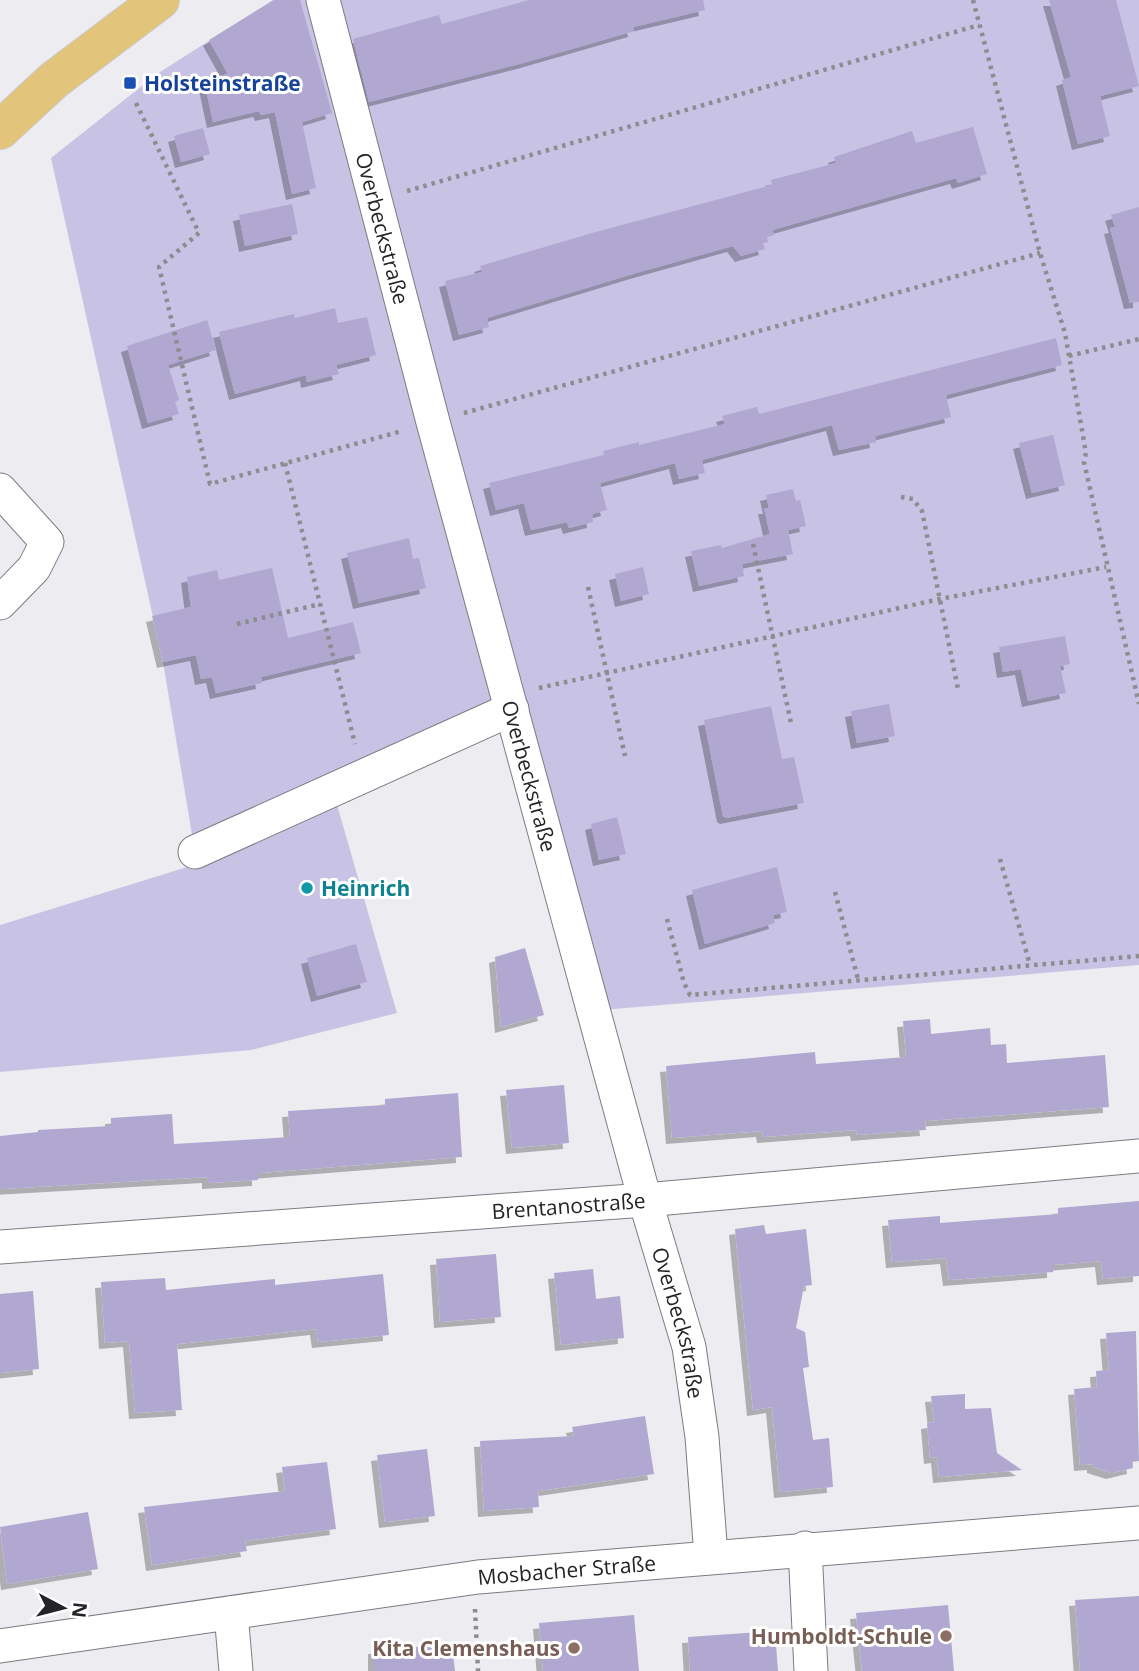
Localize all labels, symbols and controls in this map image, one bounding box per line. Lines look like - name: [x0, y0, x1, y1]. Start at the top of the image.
- place label: Holsteinstraße: [144, 69, 301, 97]
- marker: Holsteinstraße: [122, 75, 138, 91]
- street label: Overbeckstraße: [349, 150, 416, 307]
- street label: Overbeckstraße: [495, 697, 563, 855]
- place label: Heinrich: [321, 874, 410, 902]
- marker: Heinrich: [299, 880, 315, 896]
- street label: Brentanostraße: [491, 1186, 646, 1225]
- street label: Overbeckstraße: [646, 1244, 710, 1400]
- street label: Mosbacher Straße: [476, 1549, 657, 1591]
- north arrow: [28, 1573, 98, 1643]
- text: N: [66, 1601, 94, 1619]
- place label: Humboldt-Schule: [751, 1622, 932, 1650]
- marker: Humboldt-Schule: [938, 1628, 954, 1644]
- place label: Kita Clemenshaus: [372, 1634, 560, 1662]
- marker: Kita Clemenshaus: [566, 1640, 582, 1656]

